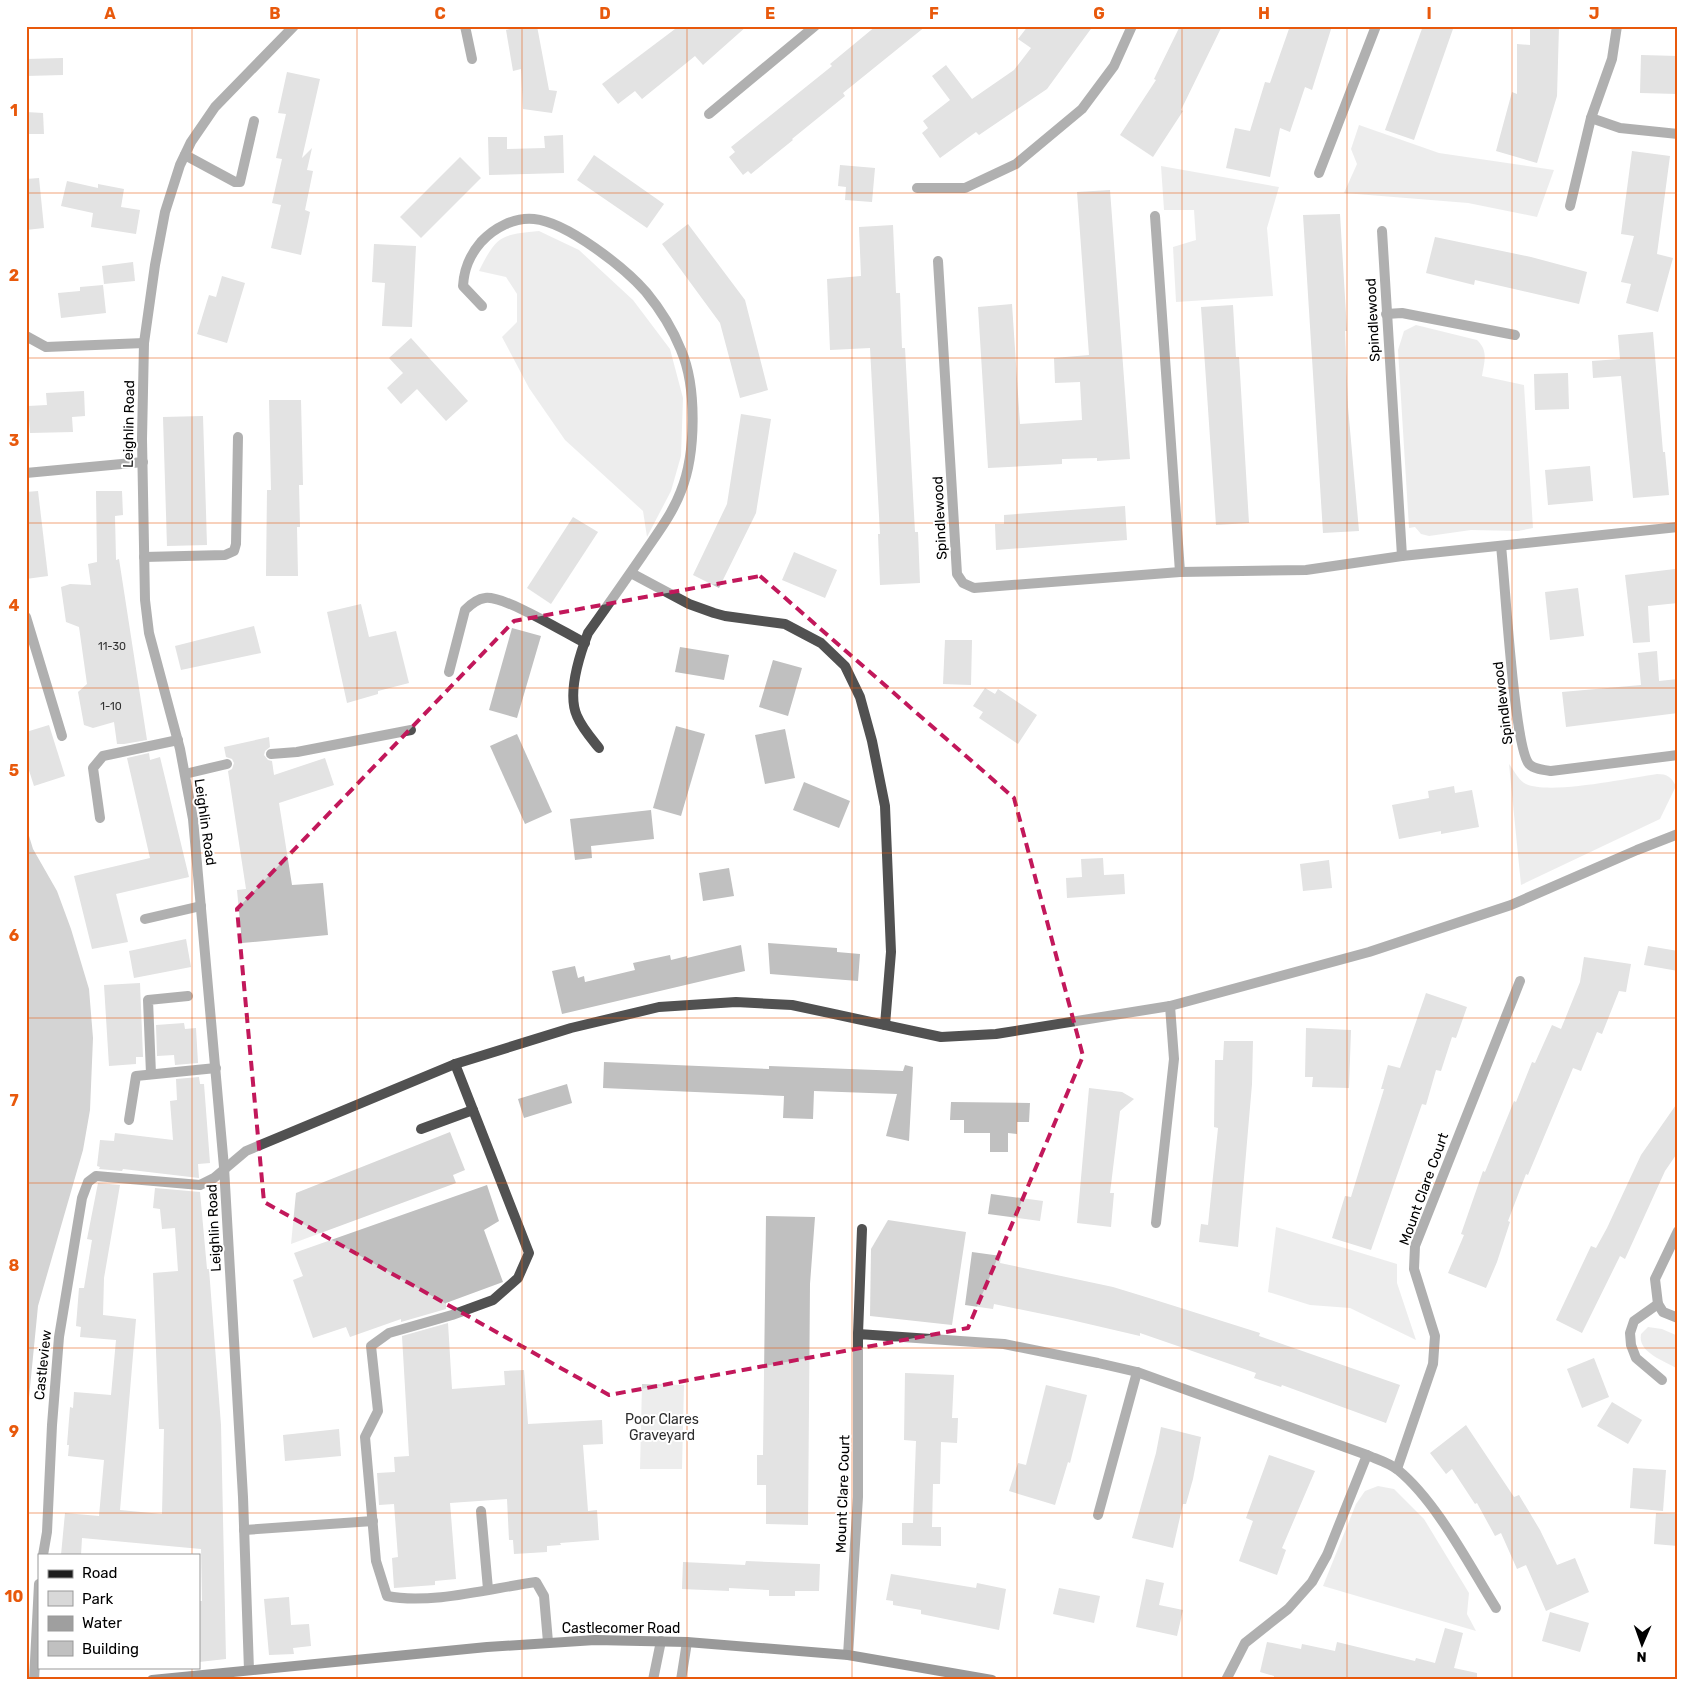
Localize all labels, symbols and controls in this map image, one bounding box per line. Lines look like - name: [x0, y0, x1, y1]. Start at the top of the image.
- text: A: [104, 4, 116, 23]
- text: B: [269, 4, 281, 23]
- text: C: [434, 4, 446, 23]
- text: D: [599, 4, 611, 23]
- text: E: [765, 4, 775, 23]
- text: F: [929, 4, 939, 23]
- text: G: [1093, 4, 1105, 23]
- text: H: [1258, 4, 1270, 23]
- text: I: [1426, 4, 1432, 23]
- text: J: [1589, 4, 1599, 23]
- text: 1: [10, 101, 18, 120]
- text: 2: [9, 266, 19, 285]
- street label: Spindlewood: [1362, 278, 1384, 362]
- street label: Leighlin Road: [120, 380, 138, 468]
- text: 3: [9, 431, 19, 450]
- street label: Spindlewood: [929, 476, 951, 560]
- text: 4: [9, 596, 20, 615]
- house number: 11-30: [98, 640, 126, 653]
- street label: Spindlewood: [1489, 660, 1517, 746]
- house number: 1-10: [100, 700, 122, 713]
- text: 5: [9, 761, 19, 780]
- street label: Leighlin Road: [190, 777, 220, 867]
- text: 6: [9, 926, 19, 945]
- text: 7: [9, 1091, 19, 1110]
- street label: Mount Clare Court: [1396, 1130, 1452, 1248]
- street label: Leighlin Road: [203, 1184, 225, 1272]
- text: 8: [9, 1256, 20, 1275]
- street label: Castleview: [31, 1329, 55, 1401]
- park label: Poor Clares Graveyard: [625, 1411, 699, 1444]
- text: 9: [9, 1422, 19, 1441]
- street label: Mount Clare Court: [832, 1434, 854, 1553]
- legend: [38, 1554, 200, 1668]
- text: Road: [82, 1564, 118, 1582]
- text: 10: [5, 1587, 24, 1606]
- text: Park: [82, 1590, 113, 1608]
- text: Water: [82, 1614, 122, 1632]
- north arrow: [1616, 1618, 1666, 1668]
- street label: Castlecomer Road: [562, 1620, 680, 1637]
- text: Building: [82, 1640, 139, 1658]
- text: N: [1636, 1648, 1647, 1665]

